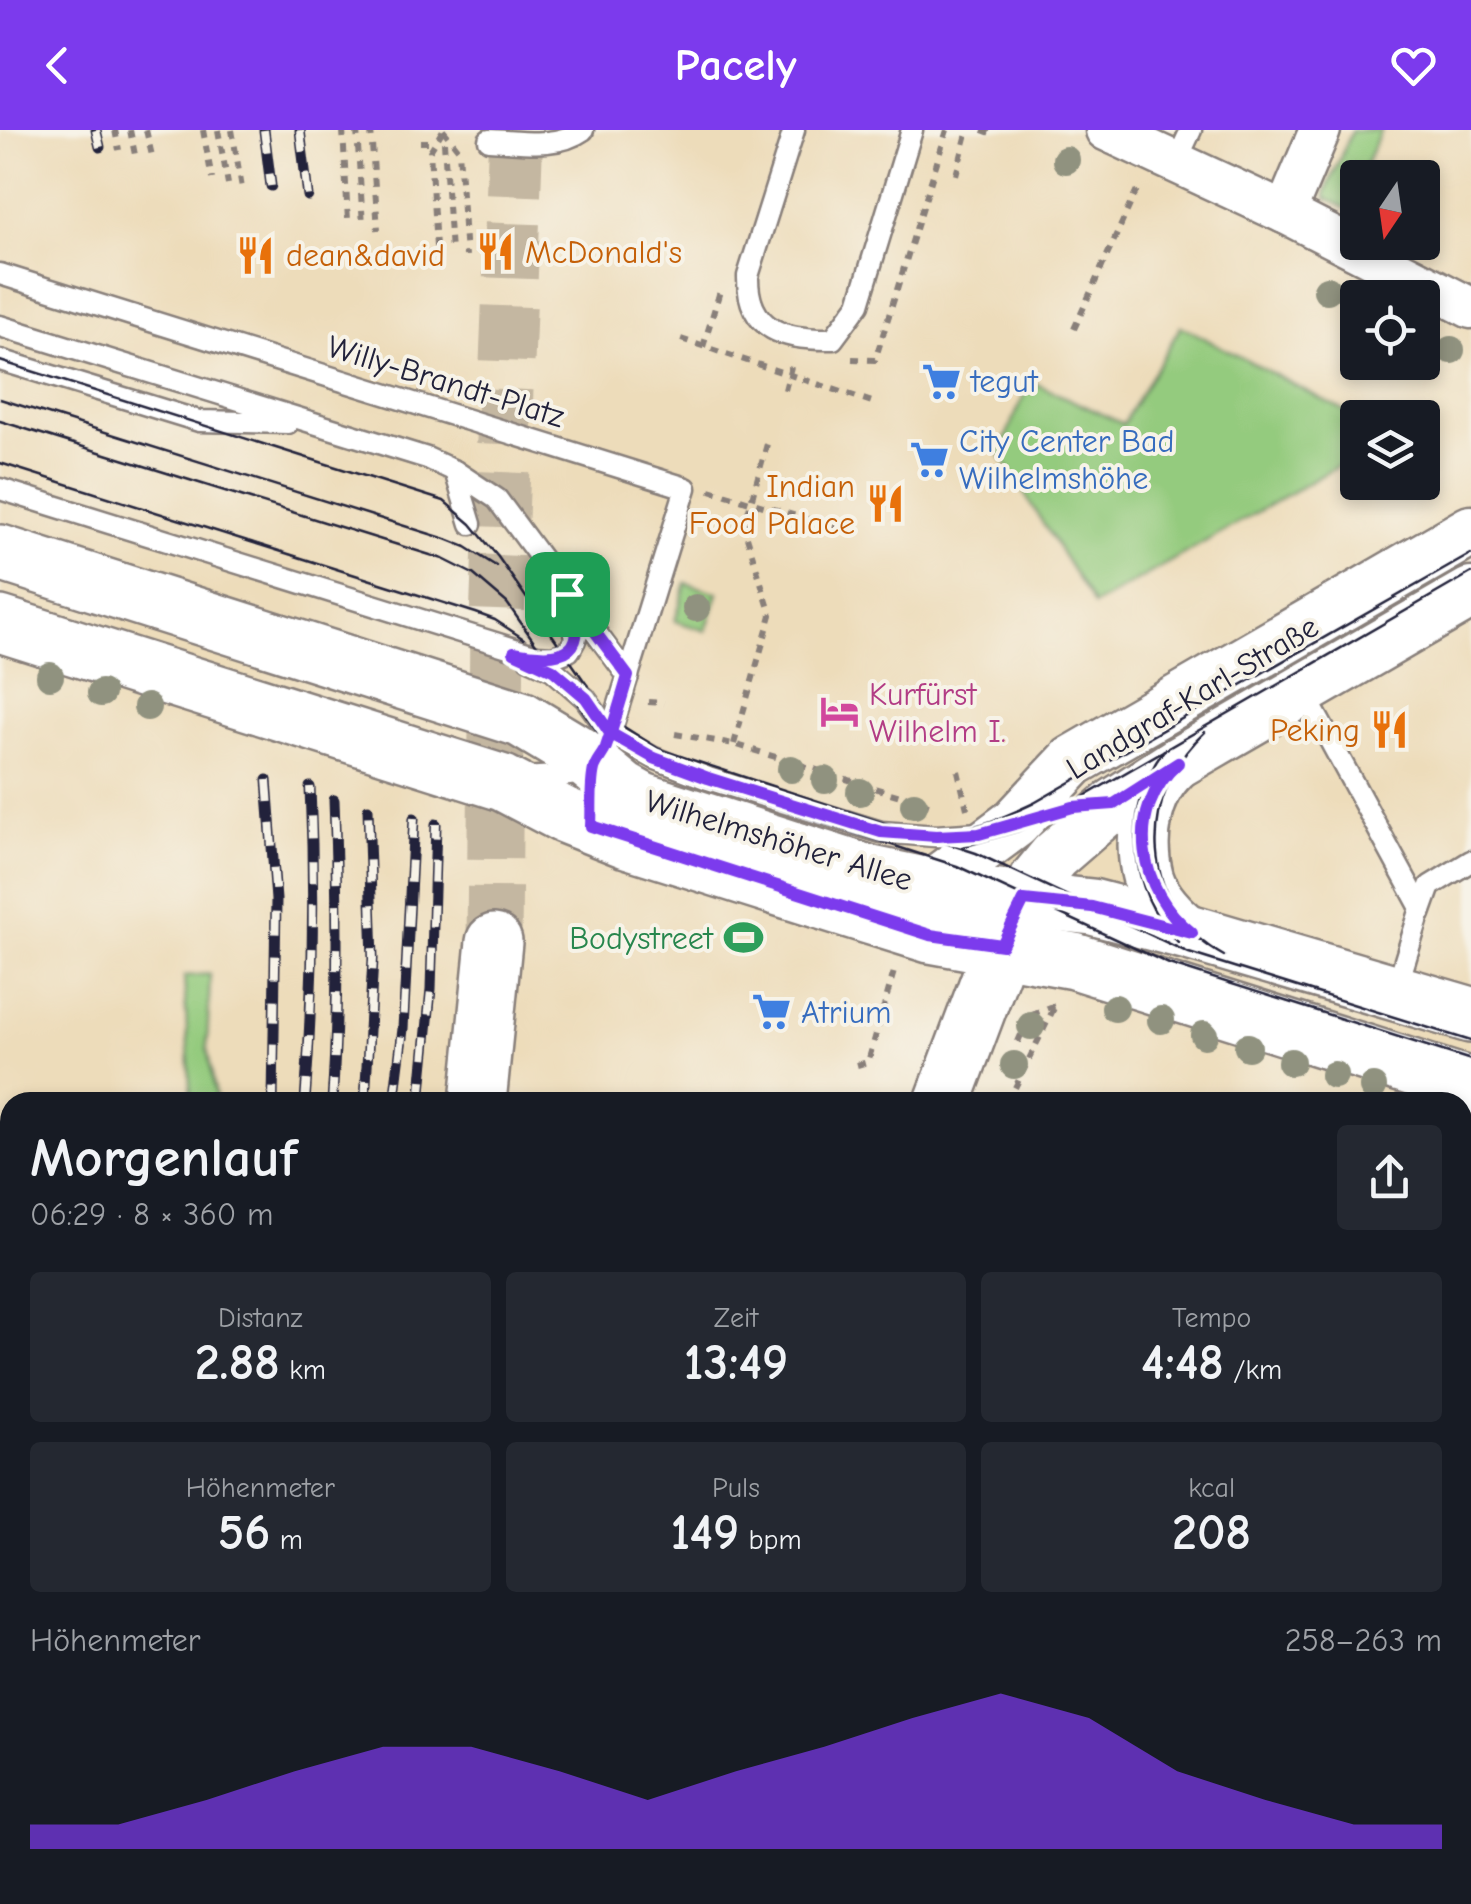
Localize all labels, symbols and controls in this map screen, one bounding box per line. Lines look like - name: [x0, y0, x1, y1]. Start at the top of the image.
- icon: back: [30, 38, 85, 93]
- icon: heart: [1386, 38, 1441, 93]
- text: Pacely: [674, 39, 797, 91]
- north arrow: [1340, 160, 1440, 260]
- map controls: [1340, 160, 1440, 500]
- restaurant icon: McDonald's: [474, 231, 516, 273]
- restaurant icon: dean&david: [235, 234, 277, 276]
- place label: McDonald's: [525, 234, 682, 271]
- place label: dean&david: [286, 237, 445, 274]
- button: locate: [1340, 280, 1440, 380]
- street label: Willy-Brandt-Platz: [323, 328, 569, 435]
- supermarket icon: tegut: [920, 360, 962, 402]
- place label: tegut: [969, 363, 1039, 400]
- button: layers: [1340, 400, 1440, 500]
- place label: City Center Bad Wilhelmshöhe: [959, 423, 1174, 497]
- supermarket icon: City Center Bad Wilhelmshöhe: [908, 438, 950, 480]
- place label: Indian Food Palace: [689, 468, 855, 542]
- restaurant icon: Indian Food Palace: [864, 483, 906, 525]
- pin: [525, 552, 610, 637]
- icon: arrive: [540, 567, 595, 622]
- street label: Landgraf-Karl-Straße: [1060, 608, 1325, 787]
- place label: Kurfürst Wilhelm I.: [869, 676, 1006, 750]
- hotel icon: Kurfürst Wilhelm I.: [818, 691, 860, 733]
- restaurant icon: Peking: [1369, 709, 1411, 751]
- place label: Peking: [1270, 712, 1360, 749]
- street label: Wilhelmshöher Allee: [641, 782, 917, 899]
- sports icon: Bodystreet: [722, 917, 764, 959]
- place label: Bodystreet: [569, 920, 714, 957]
- supermarket icon: Atrium: [750, 991, 792, 1033]
- place label: Atrium: [801, 994, 892, 1031]
- button: share: [1337, 1125, 1442, 1230]
- text: Morgenlauf: [30, 1126, 297, 1190]
- text: 06:29 · 8 × 360 m: [30, 1196, 273, 1233]
- text: Distanz: [218, 1302, 303, 1334]
- text: Zeit: [714, 1302, 758, 1334]
- text: Tempo: [1172, 1302, 1251, 1334]
- text: 2.88: [195, 1334, 280, 1392]
- text: 13:49: [684, 1334, 788, 1392]
- text: 4:48: [1141, 1334, 1224, 1392]
- text: km: [280, 1354, 326, 1386]
- text: /km: [1224, 1354, 1282, 1386]
- text: Höhenmeter: [186, 1472, 335, 1504]
- text: Puls: [712, 1472, 760, 1504]
- text: kcal: [1188, 1472, 1235, 1504]
- text: 56: [218, 1504, 270, 1562]
- text: 149: [670, 1504, 739, 1562]
- text: 208: [1172, 1504, 1251, 1562]
- text: m: [270, 1524, 303, 1556]
- text: bpm: [739, 1524, 802, 1556]
- text: Höhenmeter: [30, 1622, 200, 1659]
- text: 258–263 m: [1285, 1622, 1442, 1659]

